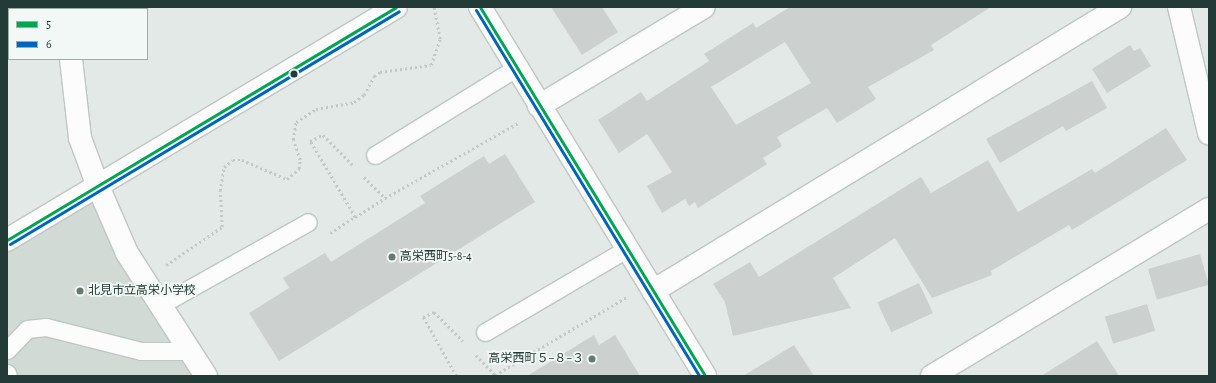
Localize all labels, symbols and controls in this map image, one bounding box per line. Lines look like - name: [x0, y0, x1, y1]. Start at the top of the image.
- legend: [8, 8, 148, 60]
- text: 5: [46, 18, 51, 30]
- text: 6: [46, 38, 52, 50]
- unlabelled marker: [289, 69, 299, 79]
- place label: 高栄西町5-8-4: [400, 250, 472, 264]
- marker: 高栄西町5-8-4: [387, 252, 397, 262]
- place label: 北見市立高栄小学校: [88, 284, 196, 298]
- marker: 北見市立高栄小学校: [75, 286, 85, 296]
- place label: 高栄西町５−８−３: [488, 352, 584, 366]
- marker: 高栄西町５−８−３: [587, 354, 597, 364]

